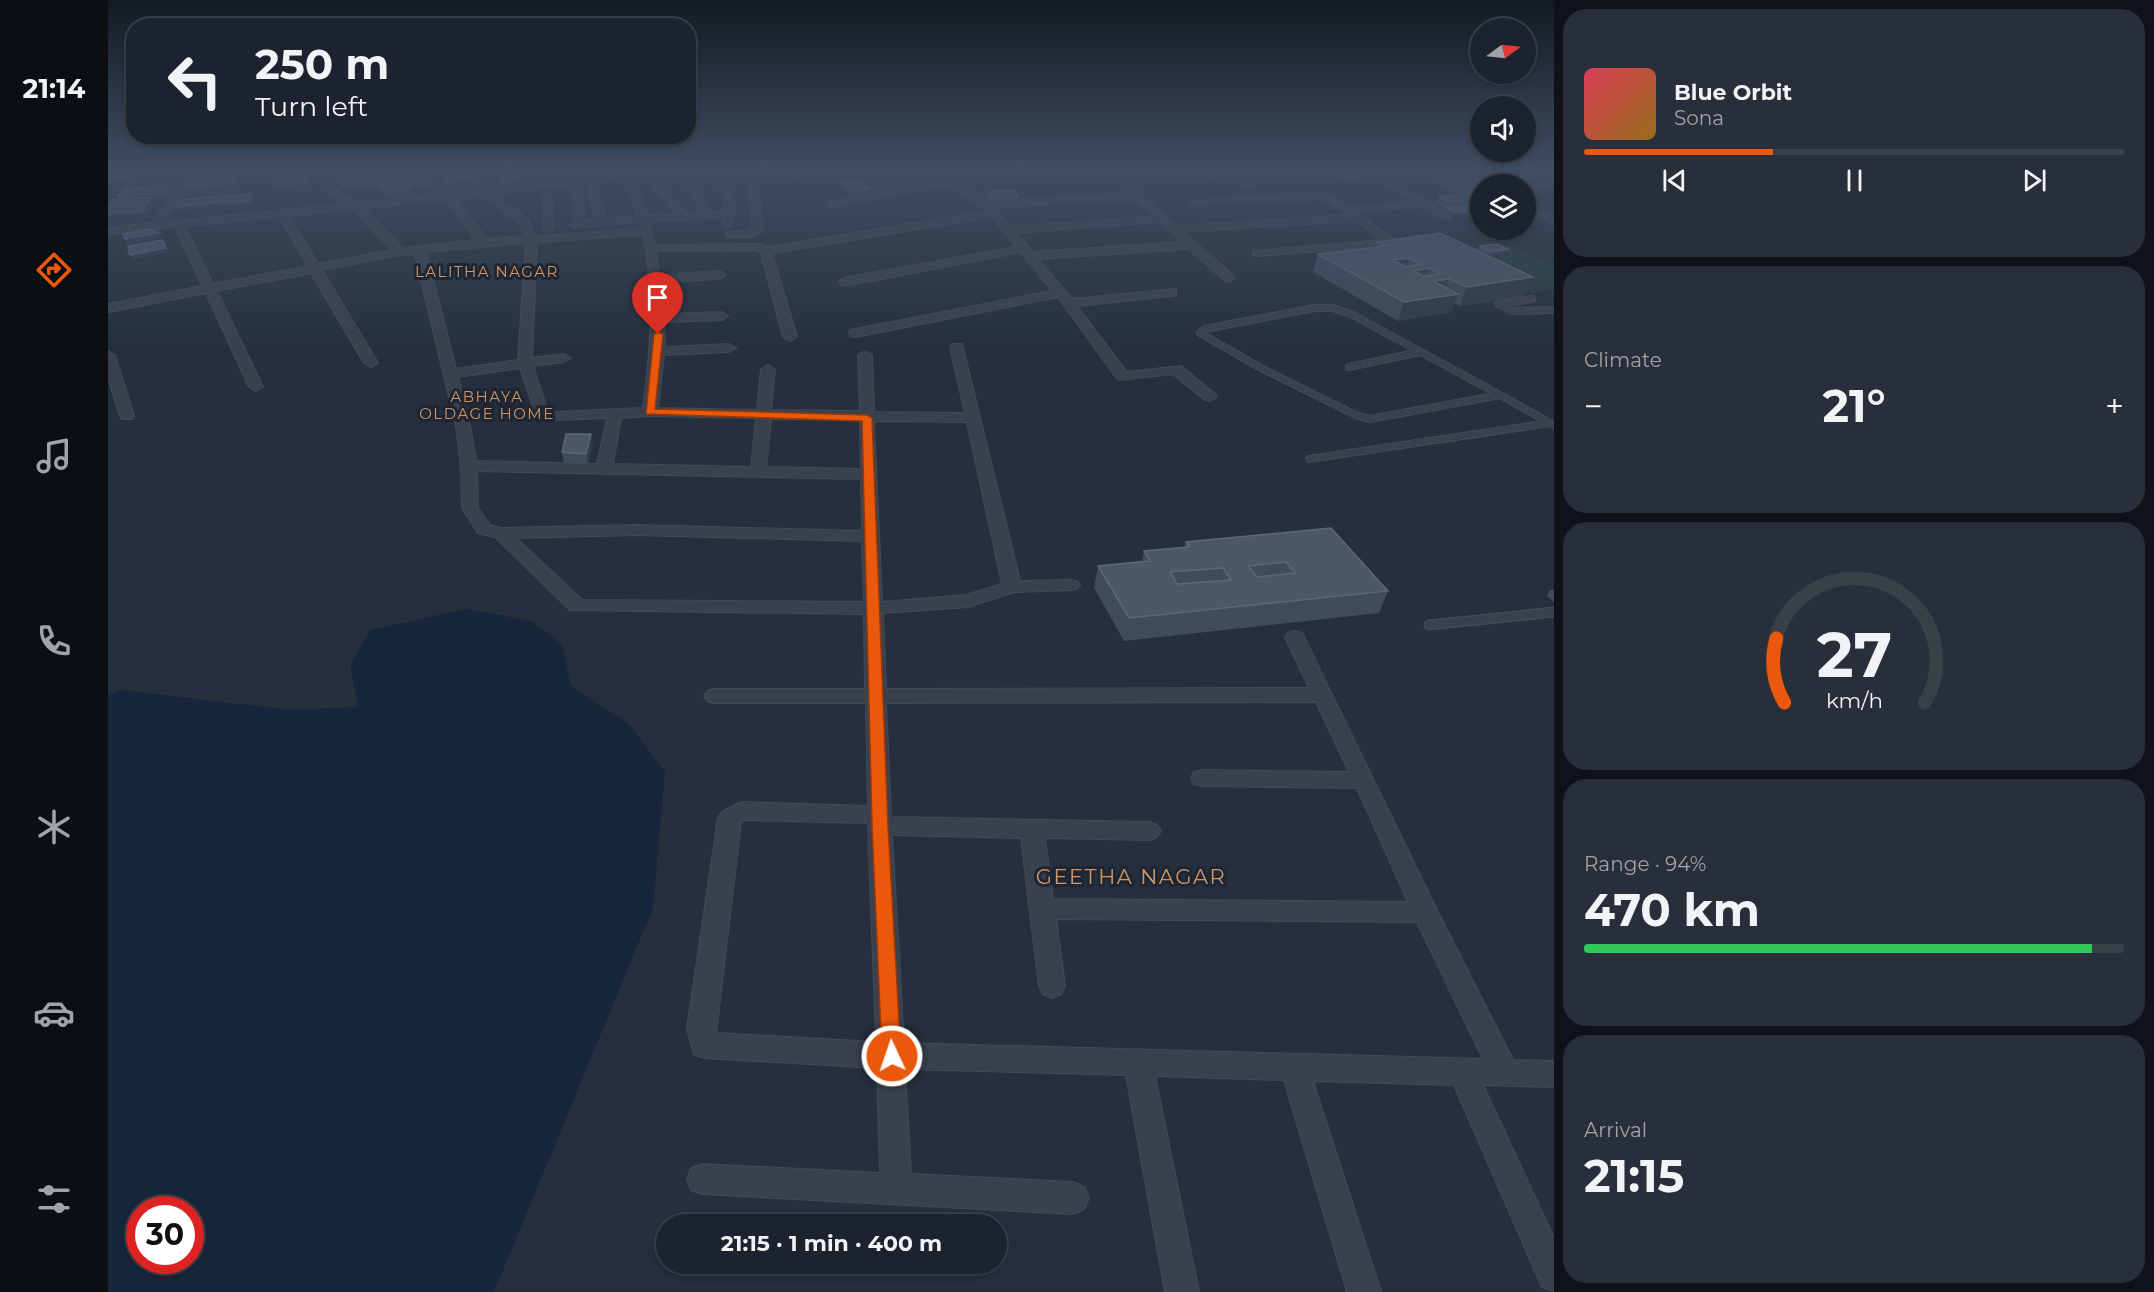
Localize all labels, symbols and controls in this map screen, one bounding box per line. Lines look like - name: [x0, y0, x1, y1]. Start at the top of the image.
- north arrow: [1470, 18, 1536, 84]
- map controls: [1470, 18, 1536, 240]
- text: 250 m: [255, 38, 389, 90]
- icon: left: [156, 42, 234, 120]
- text: 21:14: [23, 72, 85, 105]
- text: Blue Orbit: [1674, 79, 1792, 106]
- text: Turn left: [255, 90, 368, 123]
- button: sound: [1470, 96, 1536, 162]
- text: Sona: [1674, 106, 1724, 130]
- icon: previous: [1658, 164, 1691, 197]
- icon: pause: [1838, 164, 1871, 197]
- icon: next: [2018, 164, 2051, 197]
- button: layers: [1470, 174, 1536, 240]
- icon: directions: [33, 249, 75, 291]
- district label: LALITHA NAGAR: [415, 262, 559, 281]
- pin: [632, 272, 683, 334]
- icon: arrive: [641, 281, 674, 314]
- text: Climate: [1584, 348, 1662, 372]
- text: 21°: [1822, 378, 1886, 433]
- text: −: [1584, 386, 1603, 426]
- text: +: [2105, 386, 2124, 426]
- district label: ABHAYA OLDAGE HOME: [419, 387, 555, 423]
- icon: music: [33, 435, 75, 477]
- text: 27: [1816, 617, 1892, 693]
- icon: phone: [33, 620, 75, 662]
- text: km/h: [1825, 687, 1883, 713]
- icon: climate: [33, 806, 75, 848]
- text: Range · 94%: [1584, 852, 1706, 876]
- district label: GEETHA NAGAR: [1036, 864, 1226, 889]
- text: 470 km: [1584, 882, 1760, 937]
- icon: car: [33, 992, 75, 1034]
- position arrow: [860, 1024, 924, 1088]
- text: Arrival: [1584, 1118, 1647, 1142]
- text: 21:15: [1584, 1148, 1684, 1203]
- icon: filters: [33, 1178, 75, 1220]
- speed limit sign: 30: [126, 1196, 204, 1274]
- text: 21:15 · 1 min · 400 m: [721, 1230, 942, 1257]

